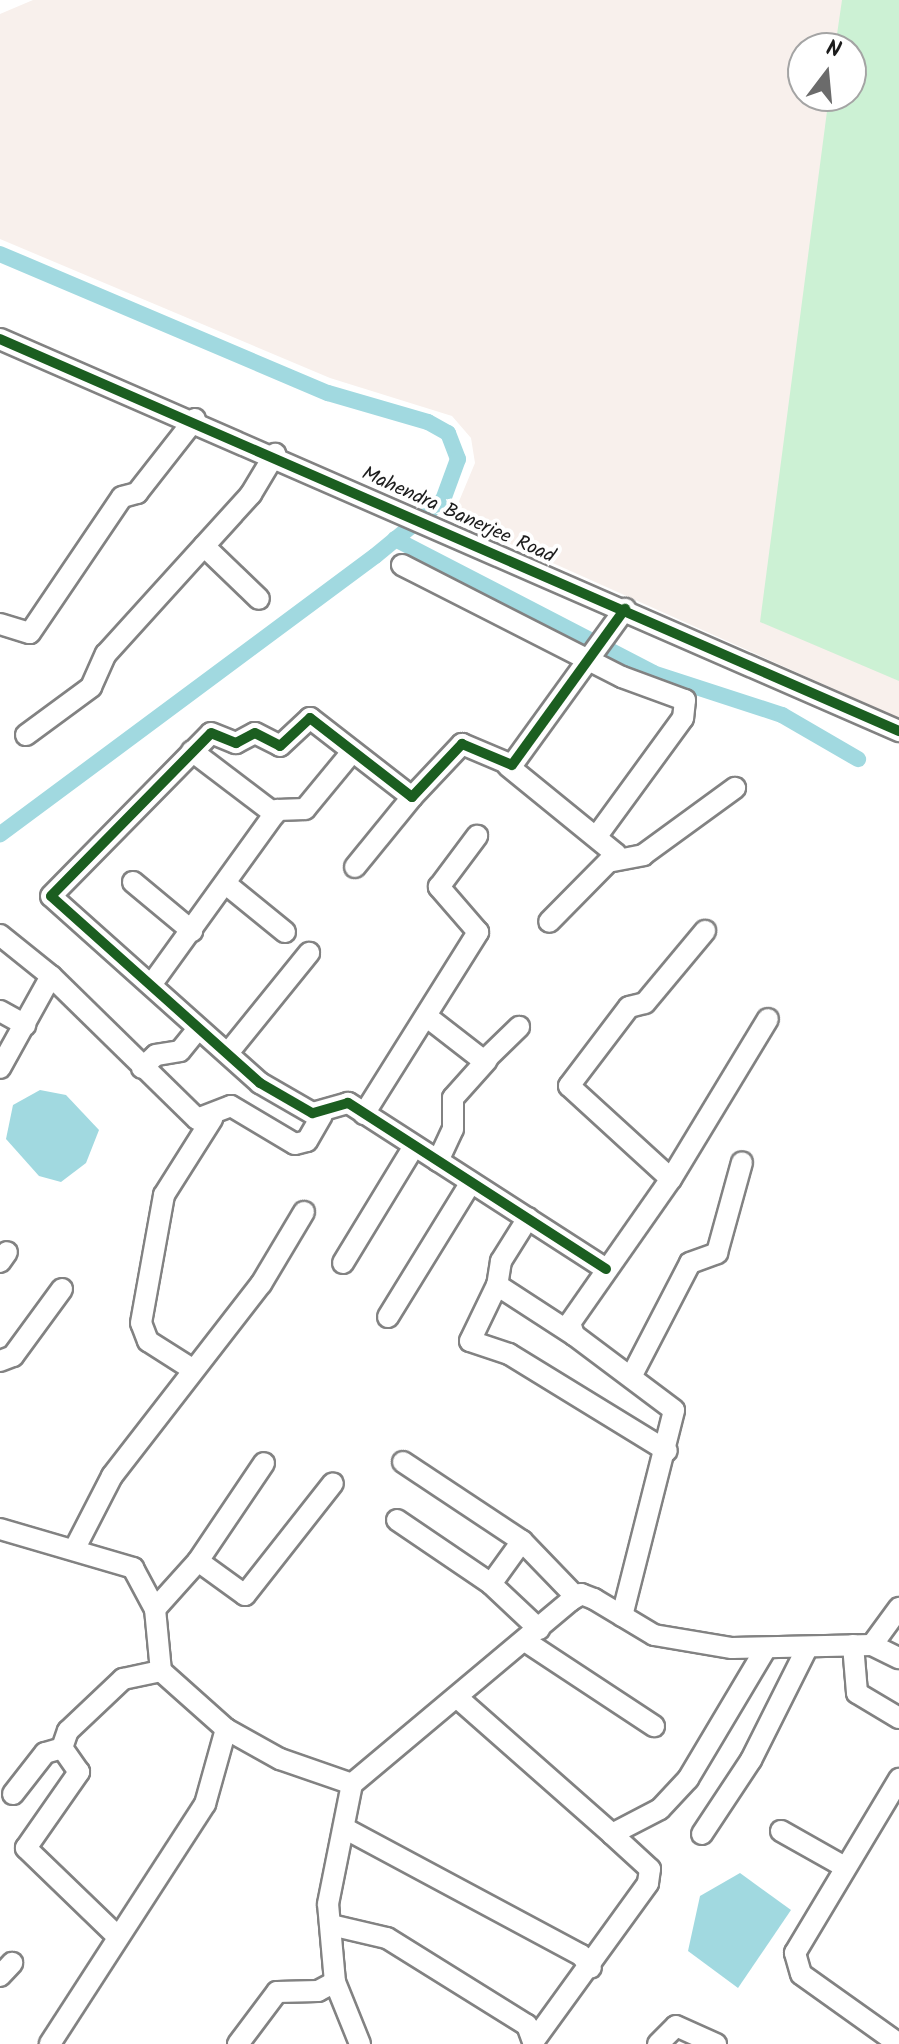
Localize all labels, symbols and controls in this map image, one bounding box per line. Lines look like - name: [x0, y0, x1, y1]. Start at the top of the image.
- north arrow: [787, 32, 867, 112]
- text: N: [822, 32, 845, 69]
- street label: Mahendra Banerjee Road: [358, 463, 558, 569]

